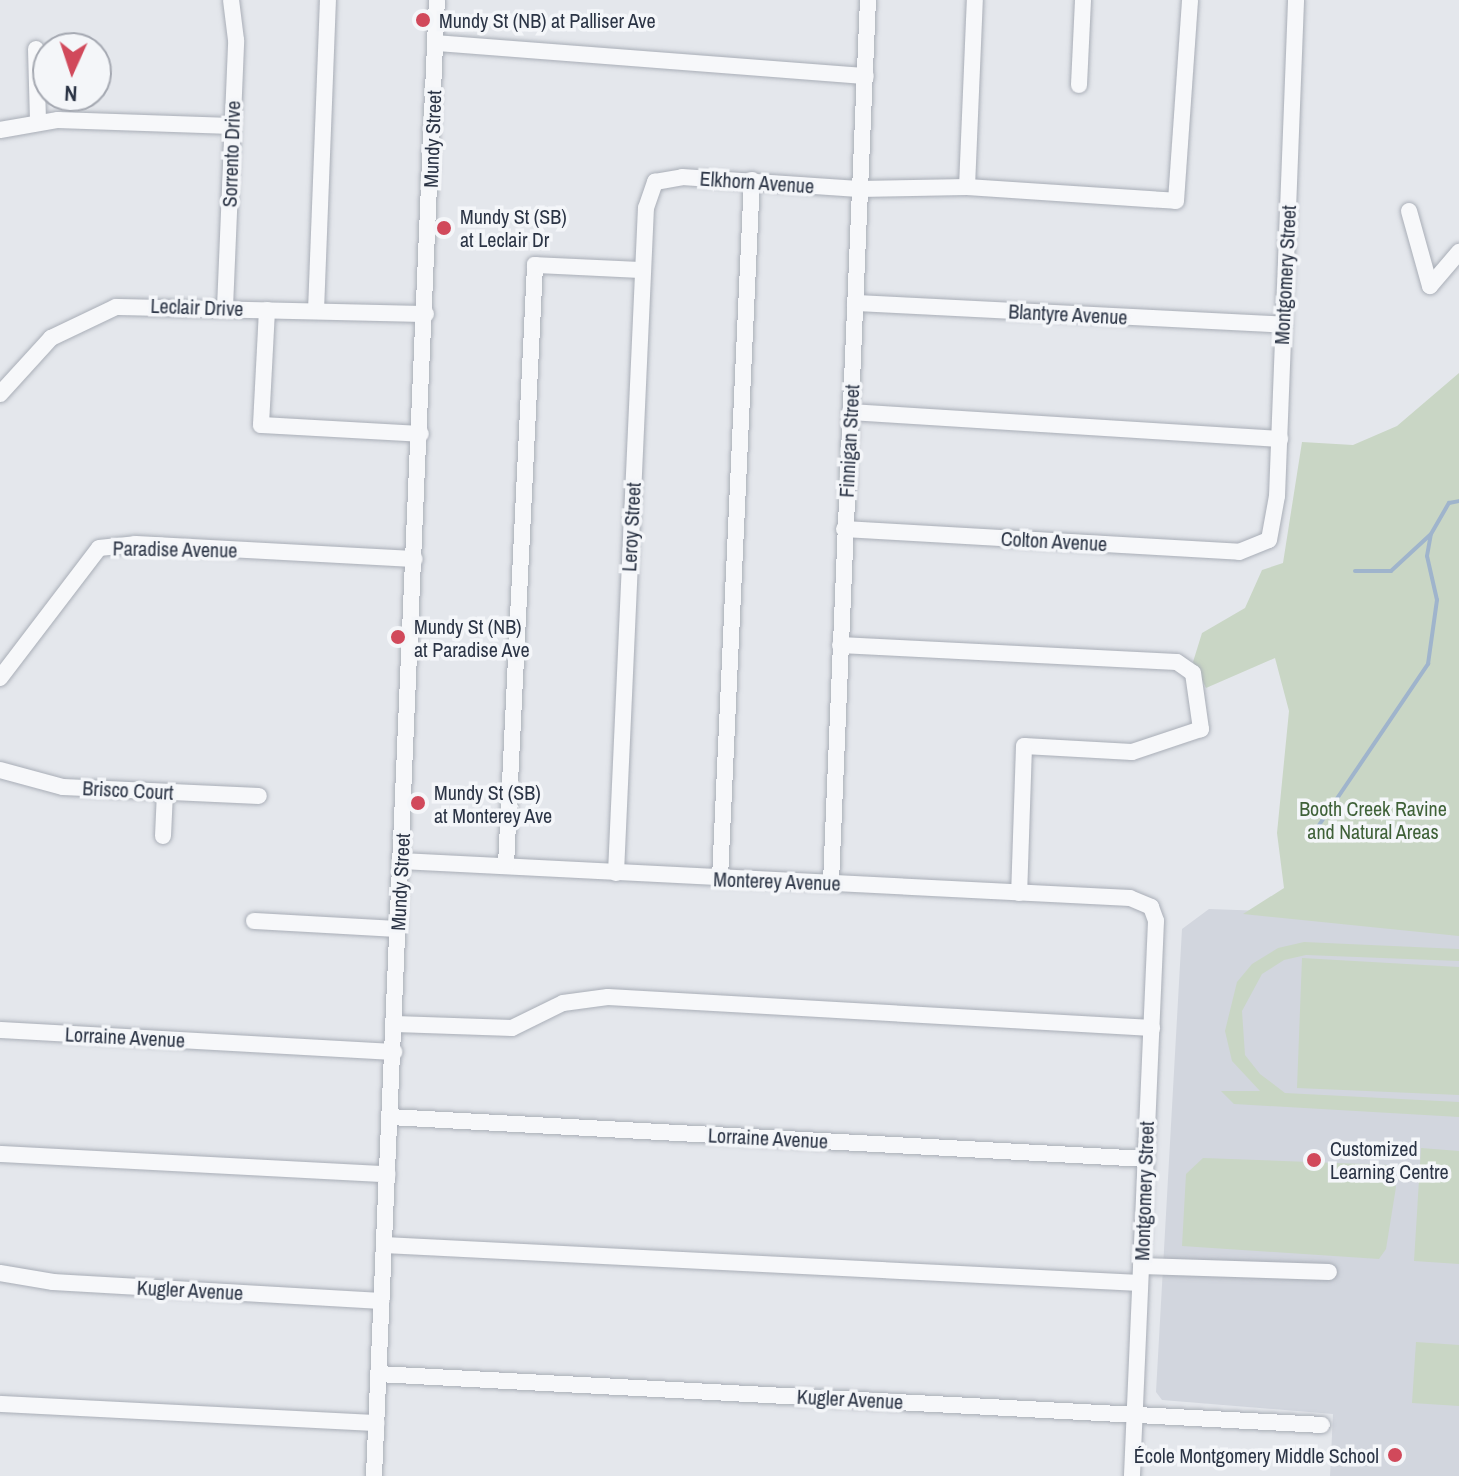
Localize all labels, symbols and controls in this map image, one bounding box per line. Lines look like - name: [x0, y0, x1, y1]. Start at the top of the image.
- place label: Mundy St (NB) at Palliser Ave: [439, 8, 657, 32]
- marker: Mundy St (NB) at Palliser Ave: [414, 11, 432, 29]
- north arrow: [32, 32, 112, 112]
- text: N: [64, 79, 78, 109]
- street label: Mundy Street: [418, 90, 446, 188]
- street label: Sorrento Drive: [217, 100, 245, 208]
- street label: Elkhorn Avenue: [699, 166, 815, 198]
- place label: Mundy St (SB) at Leclair Dr: [460, 204, 567, 251]
- street label: Montgomery Street: [1269, 205, 1301, 345]
- marker: Mundy St (SB) at Leclair Dr: [435, 219, 453, 237]
- street label: Leclair Drive: [150, 293, 244, 321]
- street label: Blantyre Avenue: [1007, 299, 1129, 329]
- street label: Finnigan Street: [834, 384, 864, 498]
- street label: Leroy Street: [617, 482, 645, 572]
- street label: Colton Avenue: [1000, 526, 1108, 556]
- street label: Paradise Avenue: [112, 536, 238, 562]
- place label: Mundy St (NB) at Paradise Ave: [414, 614, 530, 661]
- marker: Mundy St (NB) at Paradise Ave: [389, 628, 407, 646]
- street label: Brisco Court: [82, 776, 174, 804]
- place label: Mundy St (SB) at Monterey Ave: [434, 780, 553, 827]
- marker: Mundy St (SB) at Monterey Ave: [409, 794, 427, 812]
- park label: Booth Creek Ravine and Natural Areas: [1299, 796, 1447, 843]
- street label: Mundy Street: [385, 833, 415, 931]
- street label: Monterey Avenue: [712, 867, 842, 895]
- street label: Lorraine Avenue: [64, 1022, 186, 1052]
- street label: Montgomery Street: [1130, 1121, 1158, 1261]
- street label: Lorraine Avenue: [707, 1123, 829, 1153]
- place label: Customized Learning Centre: [1330, 1136, 1449, 1183]
- marker: Customized Learning Centre: [1305, 1151, 1323, 1169]
- street label: Kugler Avenue: [136, 1275, 244, 1305]
- street label: Kugler Avenue: [796, 1384, 904, 1414]
- place label: École Montgomery Middle School: [1134, 1443, 1379, 1467]
- marker: École Montgomery Middle School: [1386, 1446, 1404, 1464]

